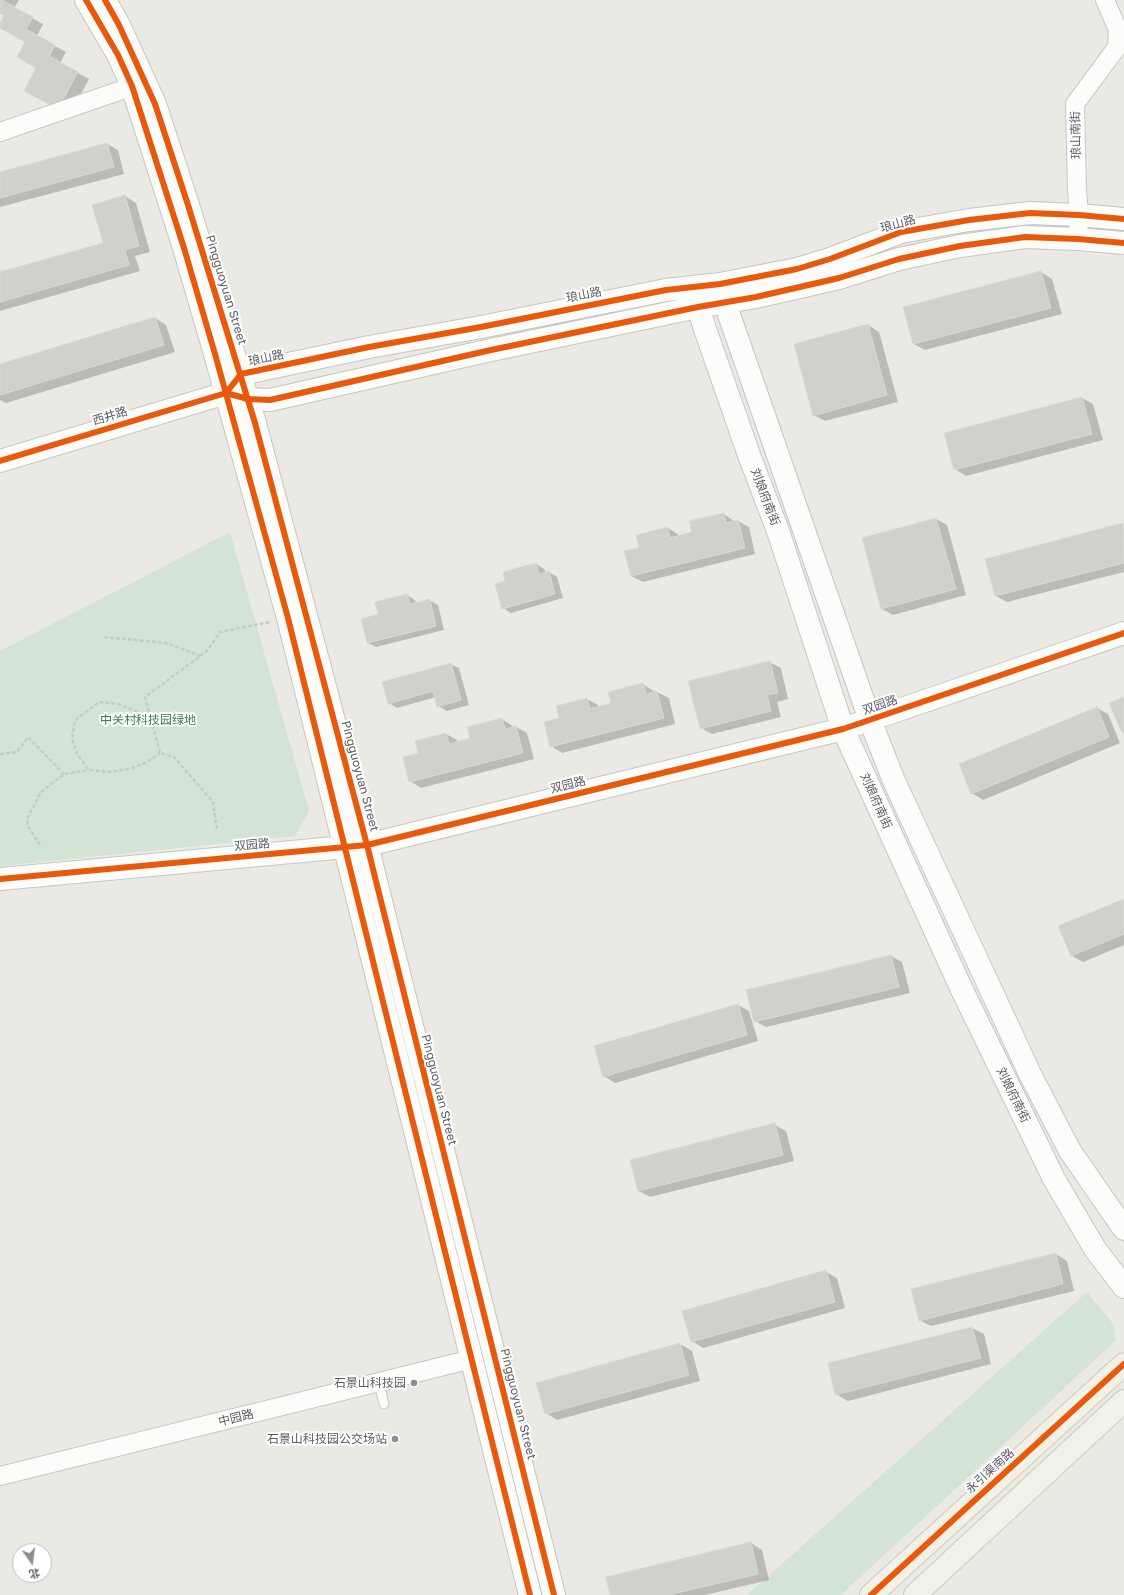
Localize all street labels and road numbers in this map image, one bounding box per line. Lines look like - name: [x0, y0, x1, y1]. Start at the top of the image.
- street label: 琅山南街: [1068, 111, 1084, 159]
- street label: 琅山路: [879, 212, 917, 236]
- street label: Pingguoyuan Street: [202, 233, 250, 347]
- street label: 琅山路: [565, 284, 603, 306]
- street label: 琅山路: [247, 347, 285, 369]
- street label: 西井路: [91, 404, 129, 428]
- street label: 刘娘府南街: [748, 466, 782, 528]
- street label: 双园路: [861, 692, 899, 718]
- street label: Pingguoyuan Street: [338, 719, 382, 833]
- street label: 刘娘府南街: [857, 771, 895, 831]
- street label: 双园路: [549, 774, 587, 796]
- street label: 双园路: [233, 836, 271, 854]
- street label: Pingguoyuan Street: [418, 1033, 460, 1147]
- street label: 刘娘府南街: [993, 1065, 1033, 1125]
- street label: Pingguoyuan Street: [497, 1347, 539, 1461]
- street label: 中园路: [217, 1407, 255, 1429]
- street label: 永引渠南路: [963, 1446, 1017, 1496]

